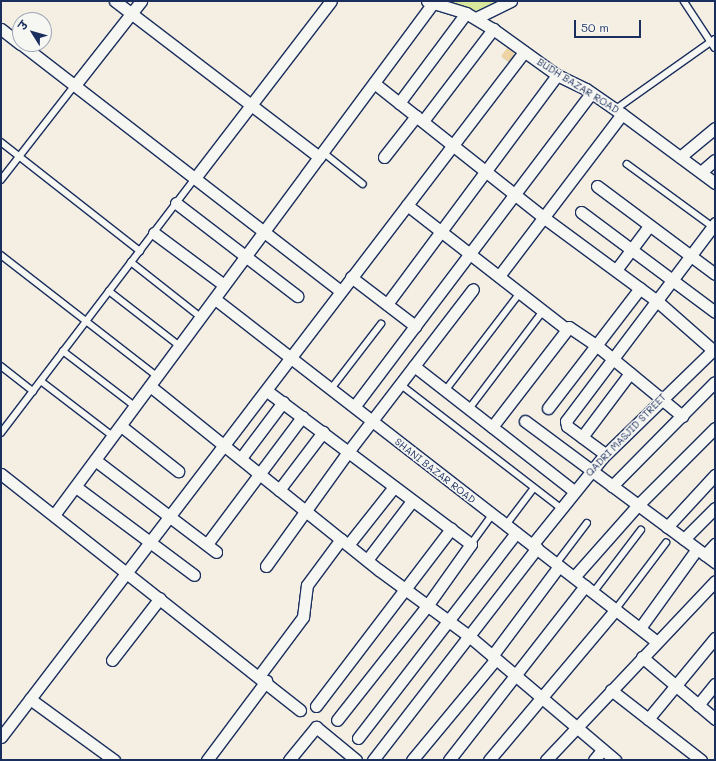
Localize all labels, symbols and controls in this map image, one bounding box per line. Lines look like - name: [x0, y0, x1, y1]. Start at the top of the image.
- north arrow: [12, 12, 52, 52]
- scale bar: [576, 12, 643, 38]
- text: उ: [15, 18, 31, 33]
- text: 50 m: [581, 19, 609, 35]
- street label: BUDH BAZAR ROAD: [535, 56, 621, 116]
- street label: QADRI MASJID STREET: [583, 391, 669, 479]
- street label: SHANI BAZAR ROAD: [392, 436, 478, 506]

